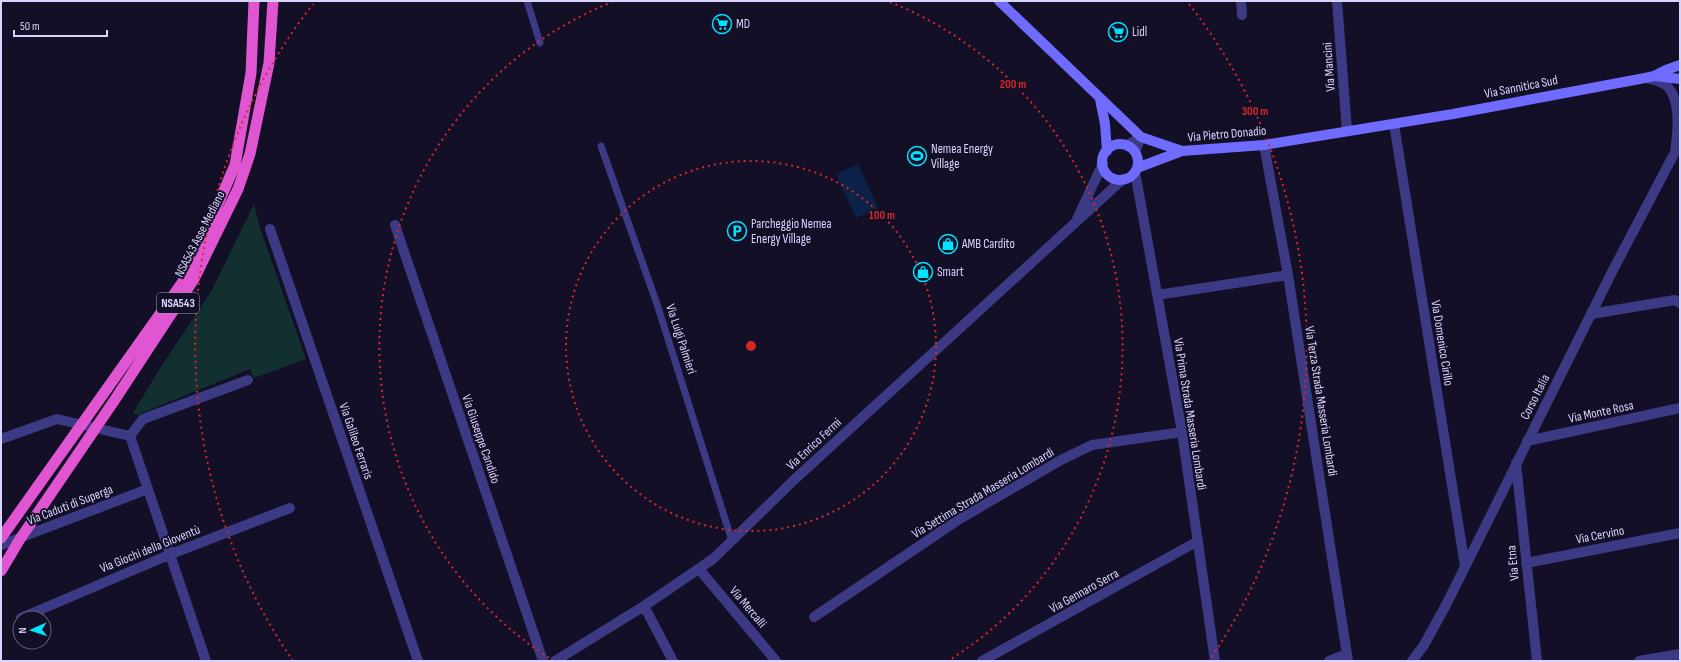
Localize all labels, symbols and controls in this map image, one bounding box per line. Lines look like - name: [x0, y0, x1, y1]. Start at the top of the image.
- scale bar: [14, 12, 107, 38]
- supermarket icon: MD: [711, 13, 733, 35]
- place label: MD: [736, 16, 750, 32]
- text: 50 m: [20, 19, 40, 34]
- supermarket icon: Lidl: [1107, 21, 1129, 43]
- place label: Lidl: [1132, 24, 1147, 40]
- street label: Via Mancini: [1319, 42, 1339, 92]
- street label: Via Sannitica Sud: [1483, 72, 1559, 102]
- text: 200 m: [1000, 77, 1026, 92]
- text: 300 m: [1242, 104, 1268, 119]
- street label: Via Pietro Donadio: [1187, 123, 1267, 145]
- place label: Nemea Energy Village: [931, 141, 993, 172]
- sports icon: Nemea Energy Village: [906, 145, 928, 167]
- street label: NSA543 Asse Mediano: [171, 188, 229, 280]
- text: 100 m: [869, 208, 895, 223]
- place label: Parcheggio Nemea Energy Village: [751, 216, 832, 247]
- parking icon: Parcheggio Nemea Energy Village: [726, 220, 748, 242]
- shop icon: AMB Cardito: [937, 233, 959, 255]
- place label: AMB Cardito: [961, 236, 1015, 252]
- shop icon: Smart: [912, 261, 934, 283]
- place label: Smart: [937, 264, 964, 280]
- road number: NSA543: [157, 293, 199, 313]
- street label: Via Domenico Cirillo: [1427, 299, 1457, 387]
- street label: Via Luigi Palmieri: [662, 302, 700, 376]
- street label: Via Terza Strada Masseria Lombardi: [1301, 325, 1341, 477]
- street label: Via Prima Strada Masseria Lombardi: [1170, 337, 1210, 491]
- centre of rings: [744, 339, 758, 353]
- street label: Corso Italia: [1517, 372, 1553, 422]
- street label: Via Giuseppe Candido: [458, 392, 504, 486]
- street label: Via Monte Rosa: [1567, 397, 1635, 427]
- street label: Via Galileo Ferraris: [335, 401, 377, 482]
- street label: Via Enrico Fermi: [783, 414, 845, 474]
- street label: Via Settima Strada Masseria Lombardi: [909, 444, 1057, 542]
- street label: Via Caduti di Superga: [25, 481, 115, 529]
- street label: Via Giochi della Gioventù: [97, 522, 203, 576]
- street label: Via Cervino: [1574, 522, 1626, 548]
- street label: Via Etna: [1503, 545, 1523, 581]
- street label: Via Gennaro Serra: [1046, 565, 1122, 617]
- street label: Via Mercalli: [726, 583, 770, 631]
- north arrow: [12, 610, 52, 650]
- text: N: [16, 627, 29, 634]

